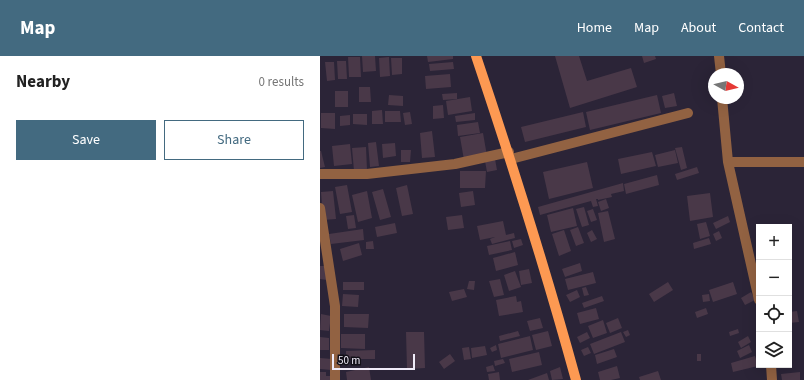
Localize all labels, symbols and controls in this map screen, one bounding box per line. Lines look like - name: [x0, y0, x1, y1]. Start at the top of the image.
- text: Map: [20, 15, 55, 42]
- text: Home: [577, 18, 612, 38]
- text: Map: [634, 18, 659, 38]
- text: About: [681, 18, 716, 38]
- text: Contact: [738, 18, 784, 38]
- north arrow: [708, 68, 744, 104]
- text: Nearby: [16, 70, 70, 94]
- text: 0 results: [259, 73, 304, 91]
- button: Save: [16, 120, 156, 160]
- button: Share: [164, 120, 304, 160]
- map controls: [756, 224, 792, 368]
- button: +: [756, 224, 792, 260]
- button: −: [756, 260, 792, 296]
- button: locate: [756, 296, 792, 332]
- button: layers: [756, 332, 792, 368]
- scale bar: [332, 352, 415, 371]
- text: 50 m: [338, 353, 360, 368]

